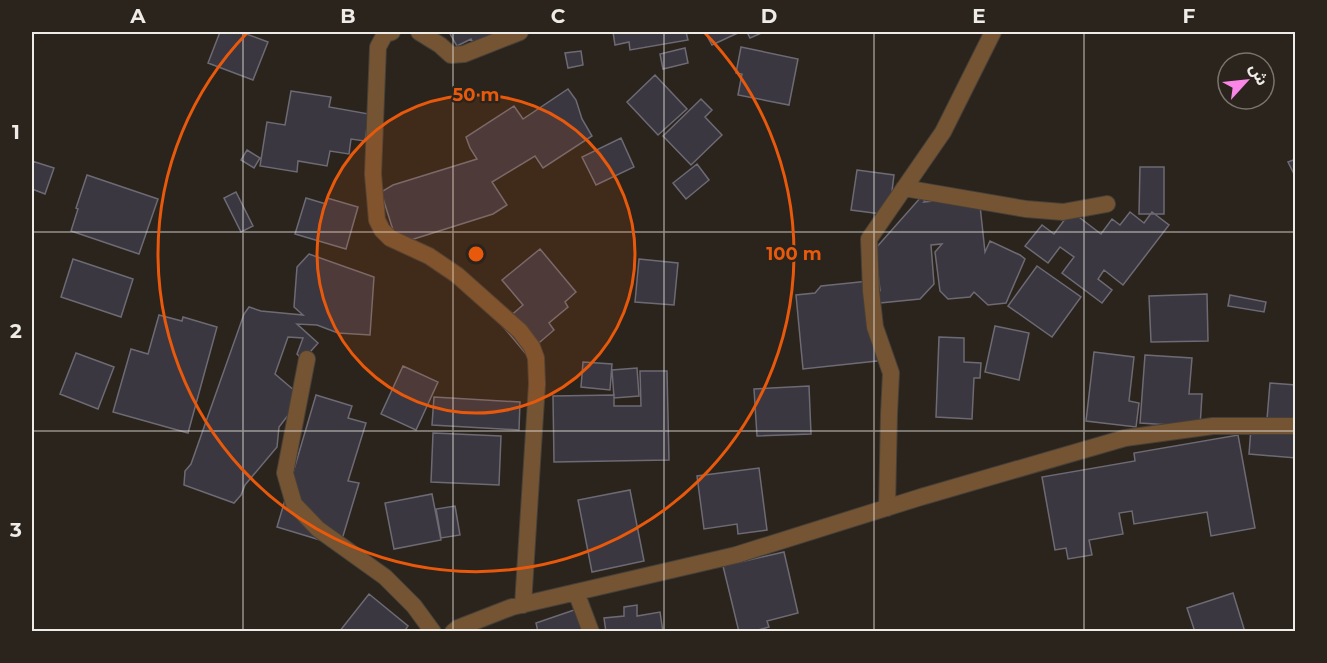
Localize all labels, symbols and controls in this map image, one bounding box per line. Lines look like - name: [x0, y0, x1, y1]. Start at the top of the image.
- text: A: [129, 4, 146, 28]
- text: B: [340, 4, 356, 28]
- text: C: [551, 4, 566, 28]
- text: D: [761, 4, 777, 28]
- text: E: [972, 4, 986, 28]
- text: F: [1183, 4, 1196, 28]
- north arrow: [1216, 51, 1276, 111]
- text: ش: [1245, 60, 1272, 89]
- text: 50 m: [453, 84, 499, 106]
- text: 1: [12, 120, 20, 144]
- text: 100 m: [766, 243, 822, 265]
- centre of rings: [466, 244, 486, 264]
- text: 2: [10, 319, 22, 343]
- text: 3: [9, 518, 22, 542]

